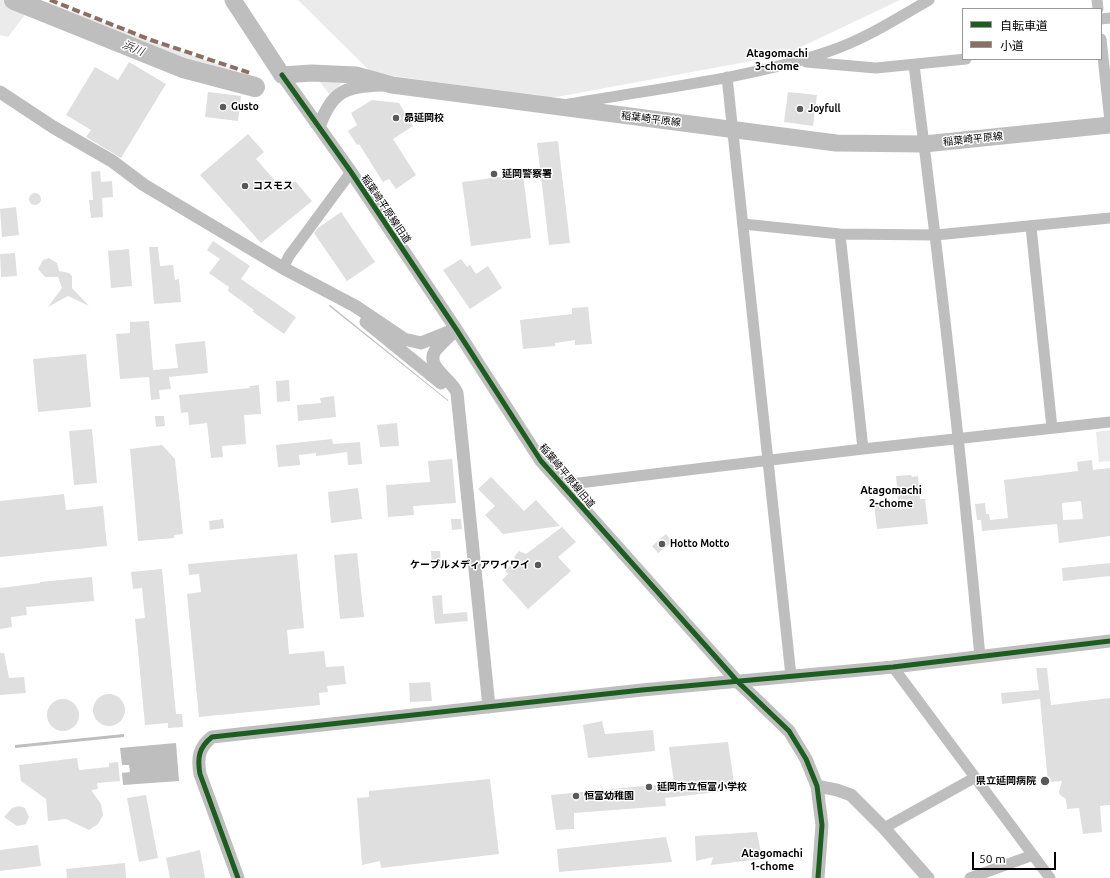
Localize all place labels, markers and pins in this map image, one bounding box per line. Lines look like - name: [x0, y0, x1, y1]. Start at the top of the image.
- place label: Gusto: [231, 101, 259, 113]
- marker: Gusto: [218, 102, 228, 112]
- place label: Joyfull: [808, 103, 840, 115]
- marker: Joyfull: [795, 104, 805, 114]
- place label: 昴延岡校: [404, 112, 444, 124]
- marker: 昴延岡校: [391, 113, 401, 123]
- place label: 延岡警察署: [502, 168, 552, 180]
- marker: 延岡警察署: [489, 169, 499, 179]
- place label: コスモス: [253, 180, 293, 192]
- marker: コスモス: [240, 181, 250, 191]
- place label: Hotto Motto: [670, 538, 730, 550]
- marker: Hotto Motto: [657, 539, 667, 549]
- place label: ケーブルメディアワイワイ: [410, 559, 530, 571]
- marker: ケーブルメディアワイワイ: [533, 560, 543, 570]
- place label: 県立延岡病院: [976, 775, 1036, 787]
- marker: 県立延岡病院: [1039, 775, 1051, 787]
- place label: 延岡市立恒富小学校: [657, 781, 747, 793]
- marker: 延岡市立恒富小学校: [644, 782, 654, 792]
- place label: 恒富幼稚園: [584, 790, 634, 802]
- marker: 恒富幼稚園: [571, 791, 581, 801]

